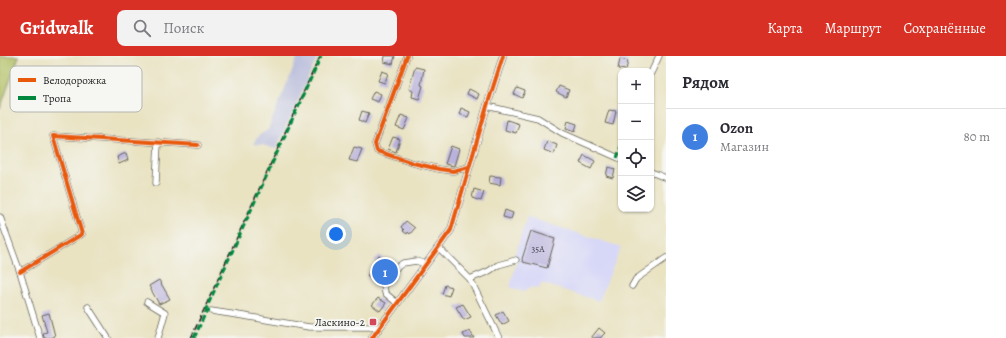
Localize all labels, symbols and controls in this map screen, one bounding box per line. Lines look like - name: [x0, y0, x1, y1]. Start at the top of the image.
- search box: [117, 10, 397, 46]
- text: Gridwalk: [20, 15, 93, 41]
- icon: search: [131, 17, 153, 39]
- text: Поиск: [163, 18, 204, 38]
- text: Карта: [768, 19, 803, 38]
- text: Маршрут: [825, 19, 881, 38]
- text: Сохранённые: [903, 19, 986, 38]
- legend: [10, 66, 142, 112]
- map controls: [618, 68, 654, 212]
- button: +: [618, 68, 654, 104]
- text: Рядом: [682, 71, 729, 94]
- text: Велодорожка: [43, 73, 107, 88]
- text: Тропа: [43, 91, 72, 106]
- button: −: [618, 104, 654, 140]
- text: Ozon: [720, 118, 753, 138]
- text: 1: [693, 128, 697, 145]
- text: 80 m: [963, 128, 990, 145]
- text: Магазин: [720, 138, 769, 155]
- button: locate: [618, 140, 654, 176]
- button: layers: [618, 176, 654, 212]
- your location: [326, 224, 346, 244]
- house number: 35А: [532, 243, 545, 255]
- pin: 1: [372, 257, 398, 287]
- place label: Ласкино-2: [315, 315, 365, 330]
- marker: Ласкино-2: [368, 317, 378, 327]

